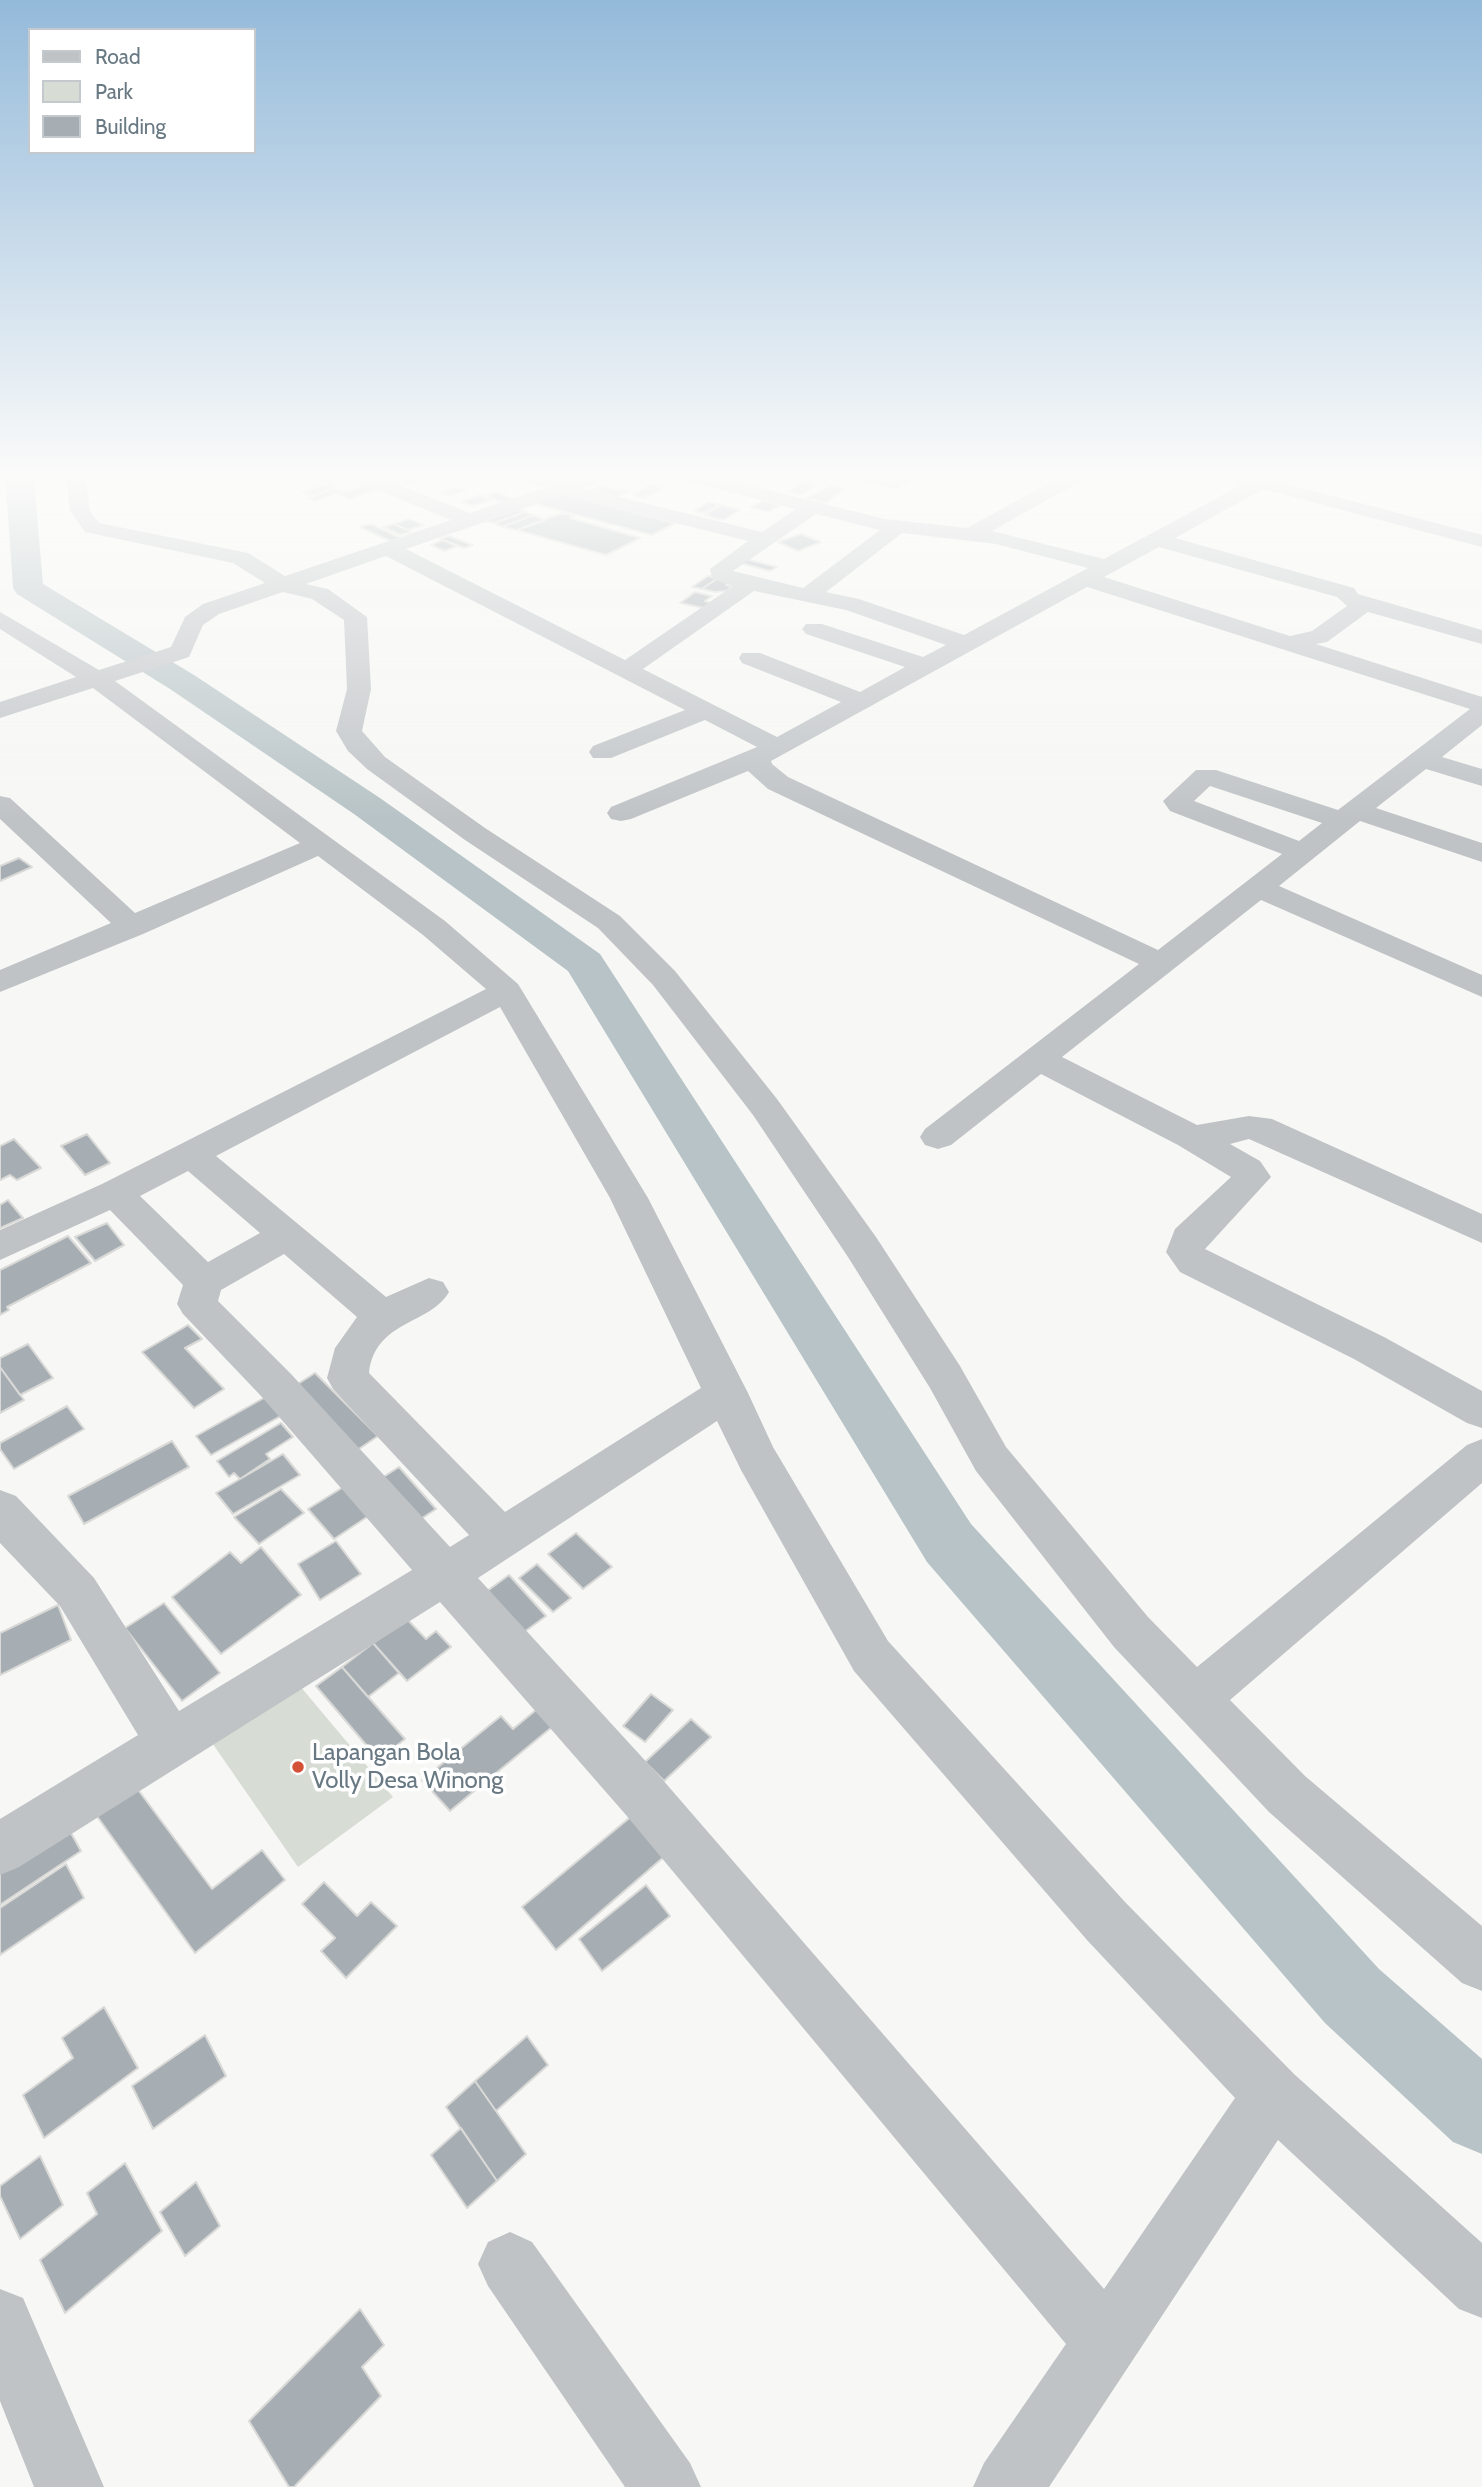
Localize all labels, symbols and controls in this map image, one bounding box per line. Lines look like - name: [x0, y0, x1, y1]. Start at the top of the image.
- legend: [28, 28, 256, 154]
- text: Road: [95, 44, 141, 69]
- text: Park: [95, 79, 133, 104]
- text: Building: [95, 114, 166, 139]
- place label: Lapangan Bola Volly Desa Winong: [312, 1739, 503, 1795]
- marker: Lapangan Bola Volly Desa Winong: [290, 1759, 306, 1775]

